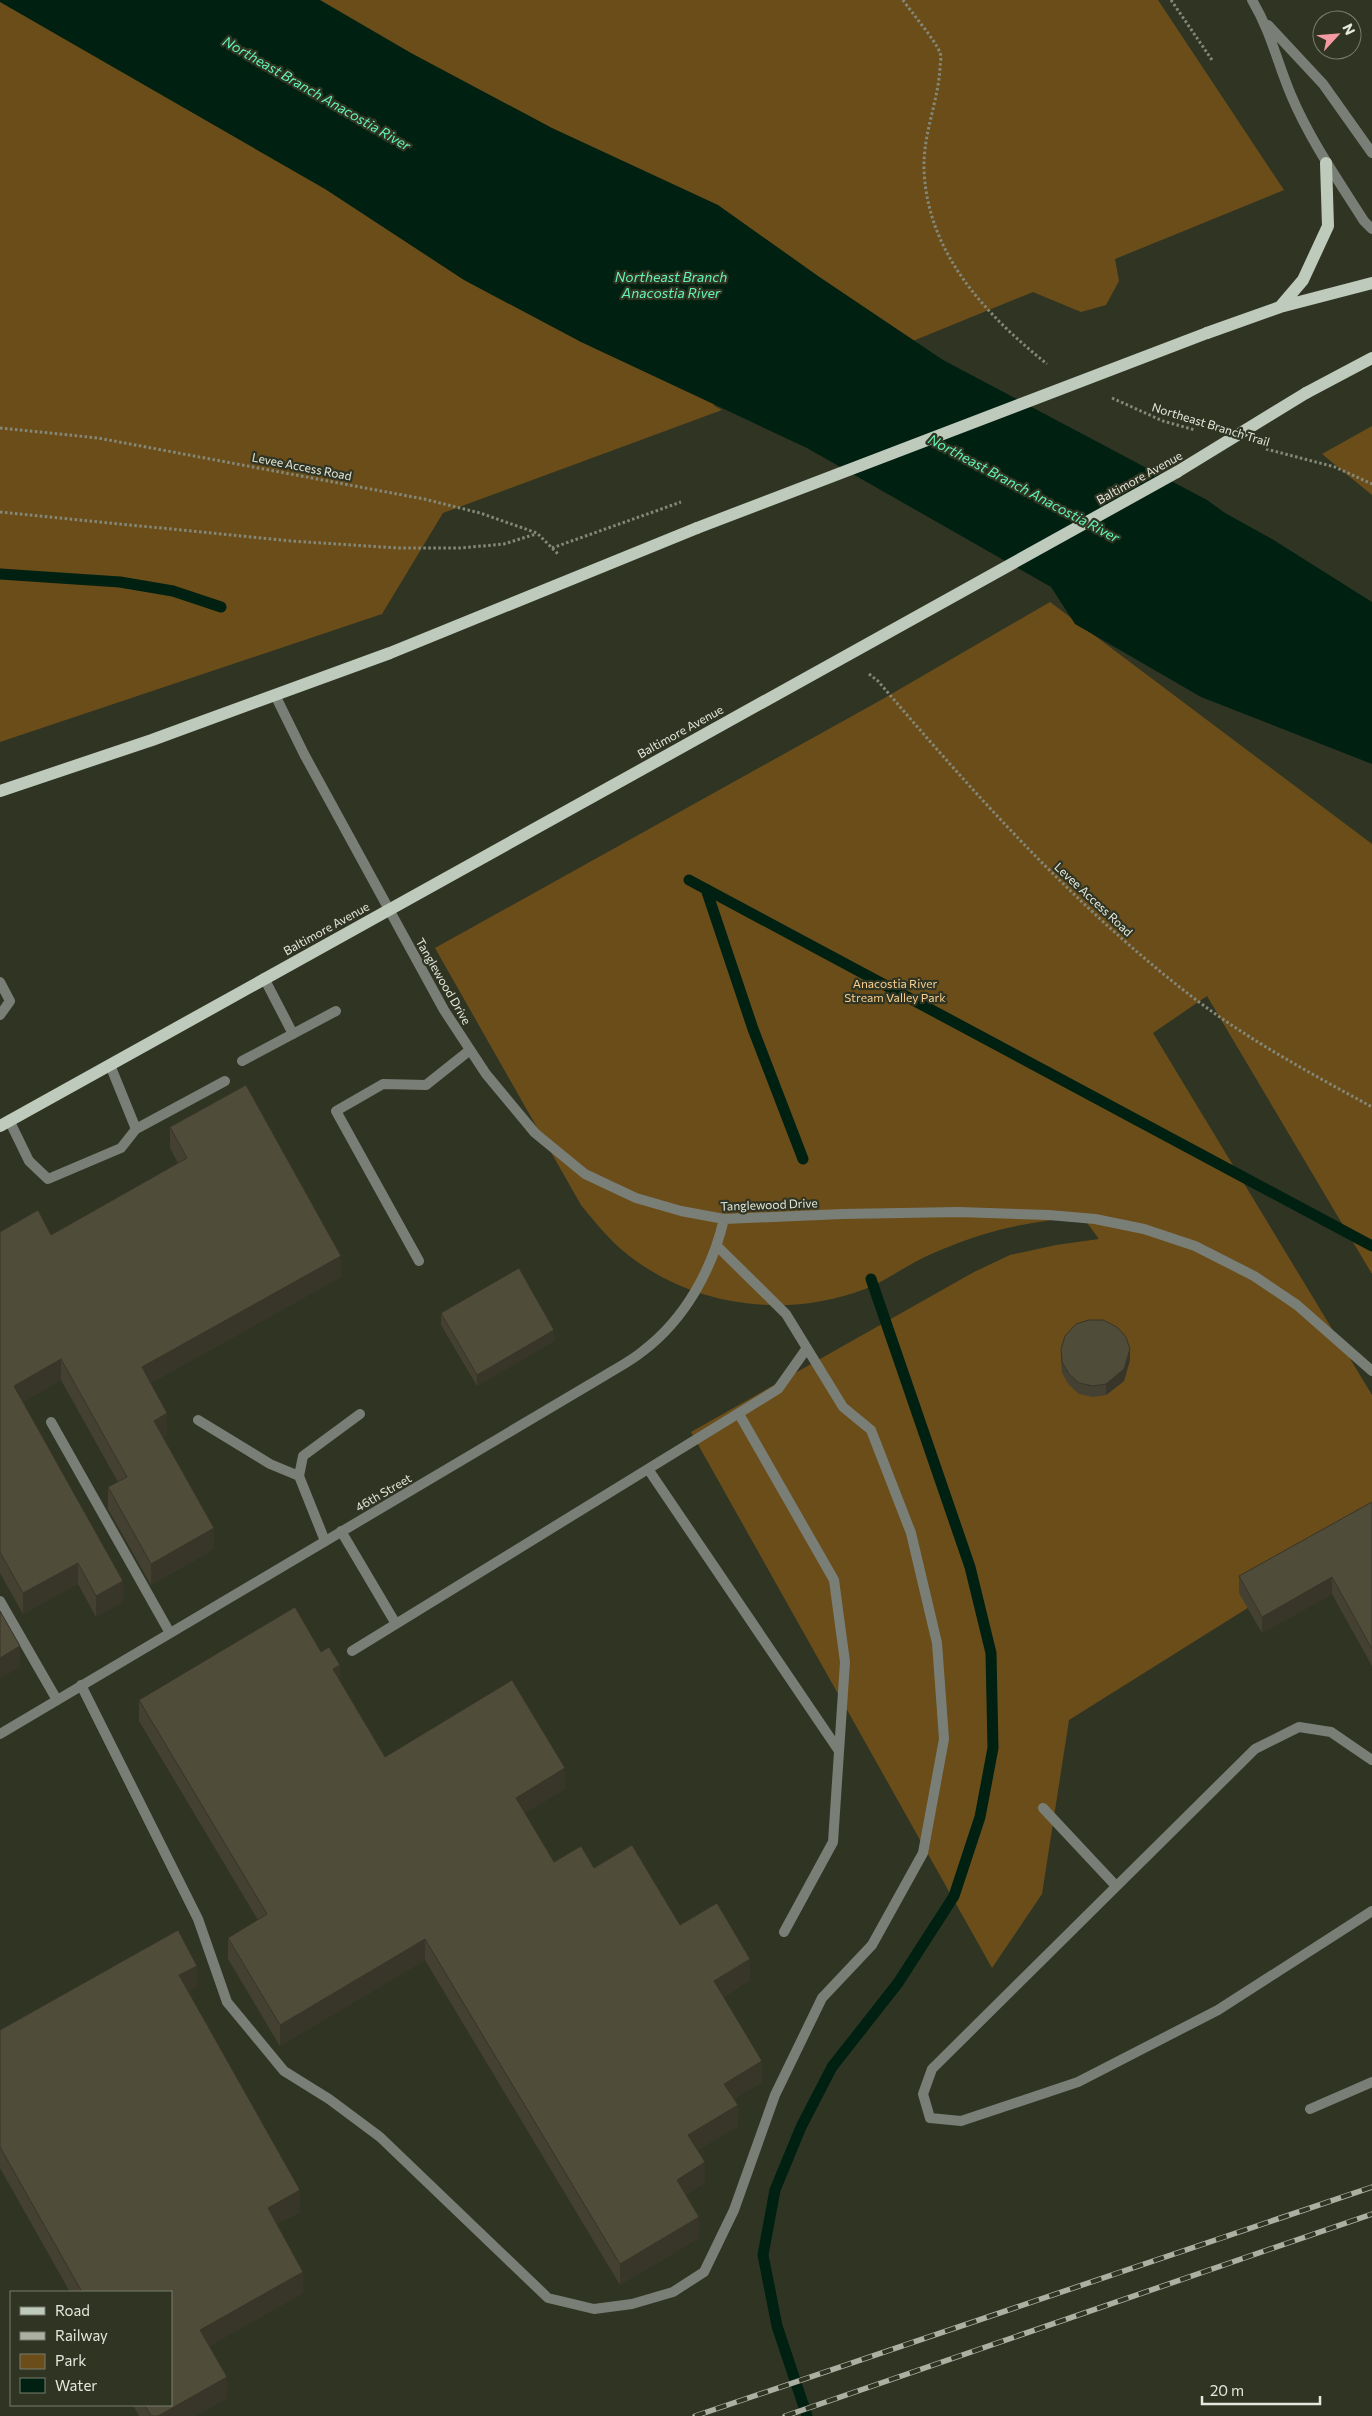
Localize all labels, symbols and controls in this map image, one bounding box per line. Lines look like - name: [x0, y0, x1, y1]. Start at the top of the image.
- north arrow: [1312, 10, 1362, 60]
- text: N: [1339, 21, 1359, 38]
- water label: Northeast Branch Anacostia River: [220, 32, 414, 154]
- water label: Northeast Branch Anacostia River: [615, 268, 727, 301]
- street label: Northeast Branch Trail: [1150, 399, 1272, 449]
- water label: Northeast Branch Anacostia River: [926, 430, 1123, 546]
- street label: Baltimore Avenue: [1094, 448, 1184, 506]
- street label: Levee Access Road: [251, 449, 353, 483]
- street label: Baltimore Avenue: [635, 702, 725, 760]
- street label: Levee Access Road: [1052, 859, 1136, 939]
- street label: Baltimore Avenue: [281, 899, 371, 957]
- street label: Tanglewood Drive: [414, 935, 474, 1027]
- park label: Anacostia River Stream Valley Park: [844, 976, 946, 1004]
- street label: Tanglewood Drive: [720, 1195, 818, 1213]
- street label: 46th Street: [352, 1470, 414, 1514]
- legend: [10, 2291, 172, 2406]
- text: Road: [55, 2301, 90, 2319]
- text: Railway: [55, 2326, 108, 2344]
- text: Park: [55, 2351, 86, 2369]
- scale bar: [1202, 2374, 1320, 2406]
- text: Water: [55, 2376, 97, 2394]
- text: 20 m: [1210, 2381, 1244, 2399]

